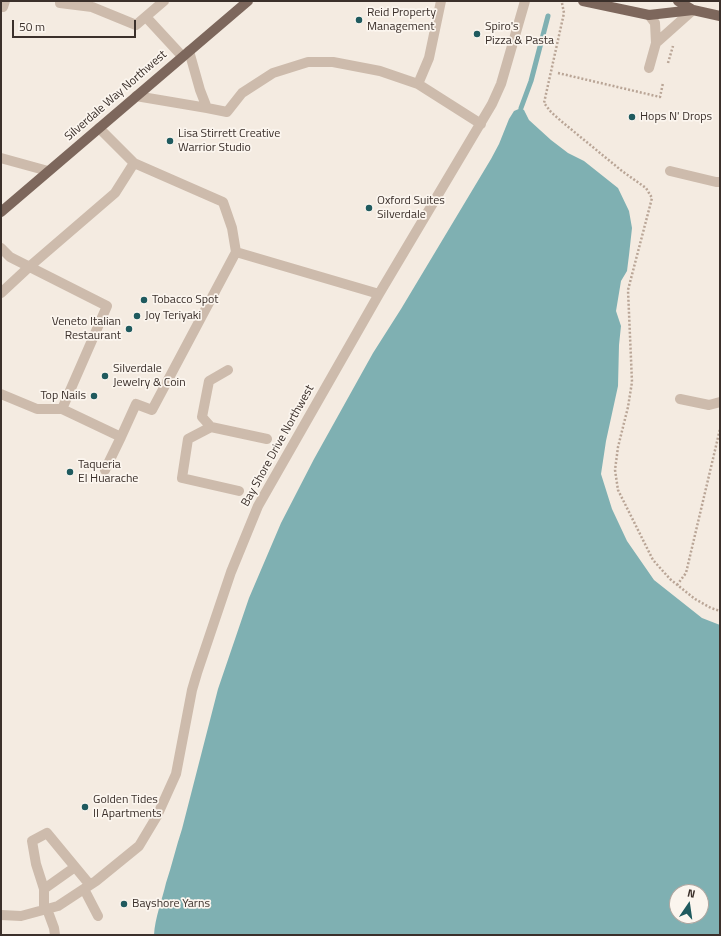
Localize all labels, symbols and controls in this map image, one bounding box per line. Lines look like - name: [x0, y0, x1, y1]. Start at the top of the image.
- place label: Reid Property Management: [367, 6, 436, 34]
- scale bar: [14, 12, 138, 38]
- marker: Reid Property Management: [354, 15, 364, 25]
- text: 50 m: [19, 17, 45, 36]
- place label: Spiro's Pizza & Pasta: [485, 20, 554, 48]
- marker: Spiro's Pizza & Pasta: [472, 29, 482, 39]
- street label: Silverdale Way Northwest: [62, 48, 170, 144]
- place label: Hops N' Drops: [640, 110, 712, 124]
- marker: Hops N' Drops: [627, 112, 637, 122]
- place label: Lisa Stirrett Creative Warrior Studio: [178, 127, 280, 155]
- marker: Lisa Stirrett Creative Warrior Studio: [165, 136, 175, 146]
- place label: Oxford Suites Silverdale: [377, 194, 445, 222]
- marker: Oxford Suites Silverdale: [364, 203, 374, 213]
- place label: Tobacco Spot: [152, 293, 219, 307]
- marker: Tobacco Spot: [139, 295, 149, 305]
- place label: Joy Teriyaki: [145, 309, 201, 323]
- marker: Joy Teriyaki: [132, 311, 142, 321]
- place label: Veneto Italian Restaurant: [52, 315, 121, 343]
- marker: Veneto Italian Restaurant: [124, 324, 134, 334]
- place label: Silverdale Jewelry & Coin: [113, 362, 186, 390]
- marker: Silverdale Jewelry & Coin: [100, 371, 110, 381]
- street label: Bay Shore Drive Northwest: [239, 383, 317, 509]
- place label: Top Nails: [40, 389, 86, 403]
- marker: Top Nails: [89, 391, 99, 401]
- place label: Taqueria El Huarache: [78, 458, 138, 486]
- marker: Taqueria El Huarache: [65, 467, 75, 477]
- place label: Golden Tides II Apartments: [93, 793, 162, 821]
- marker: Golden Tides II Apartments: [80, 802, 90, 812]
- north arrow: [669, 884, 709, 924]
- text: N: [686, 885, 697, 902]
- place label: Bayshore Yarns: [132, 897, 210, 911]
- marker: Bayshore Yarns: [119, 899, 129, 909]

